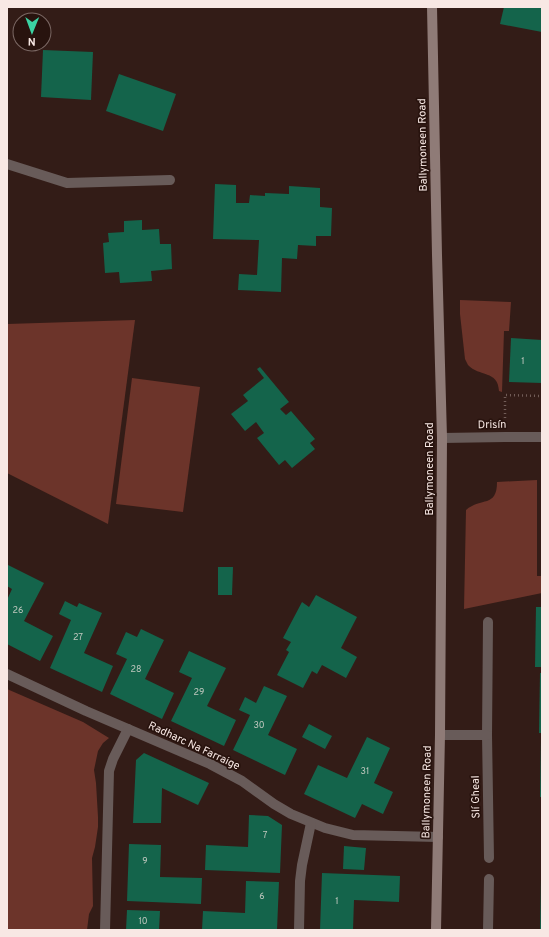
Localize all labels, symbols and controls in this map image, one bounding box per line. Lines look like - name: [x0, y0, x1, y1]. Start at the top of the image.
- north arrow: [12, 12, 52, 52]
- text: N: [28, 34, 36, 48]
- street label: Ballymoneen Road: [415, 98, 431, 192]
- house number: 1: [521, 356, 525, 367]
- street label: Drisín: [478, 418, 506, 432]
- street label: Ballymoneen Road: [423, 422, 437, 516]
- house number: 26: [13, 605, 23, 616]
- house number: 27: [73, 632, 83, 643]
- house number: 28: [130, 664, 142, 675]
- house number: 29: [194, 687, 204, 698]
- street label: Radharc Na Farraige: [146, 719, 242, 773]
- house number: 30: [253, 720, 265, 731]
- street label: Ballymoneen Road: [419, 745, 435, 839]
- house number: 31: [361, 766, 369, 777]
- street label: Slí Gheal: [469, 775, 483, 819]
- house number: 7: [263, 830, 268, 841]
- house number: 9: [142, 856, 148, 867]
- house number: 6: [259, 891, 265, 902]
- house number: 1: [335, 896, 339, 907]
- house number: 10: [138, 916, 148, 927]

